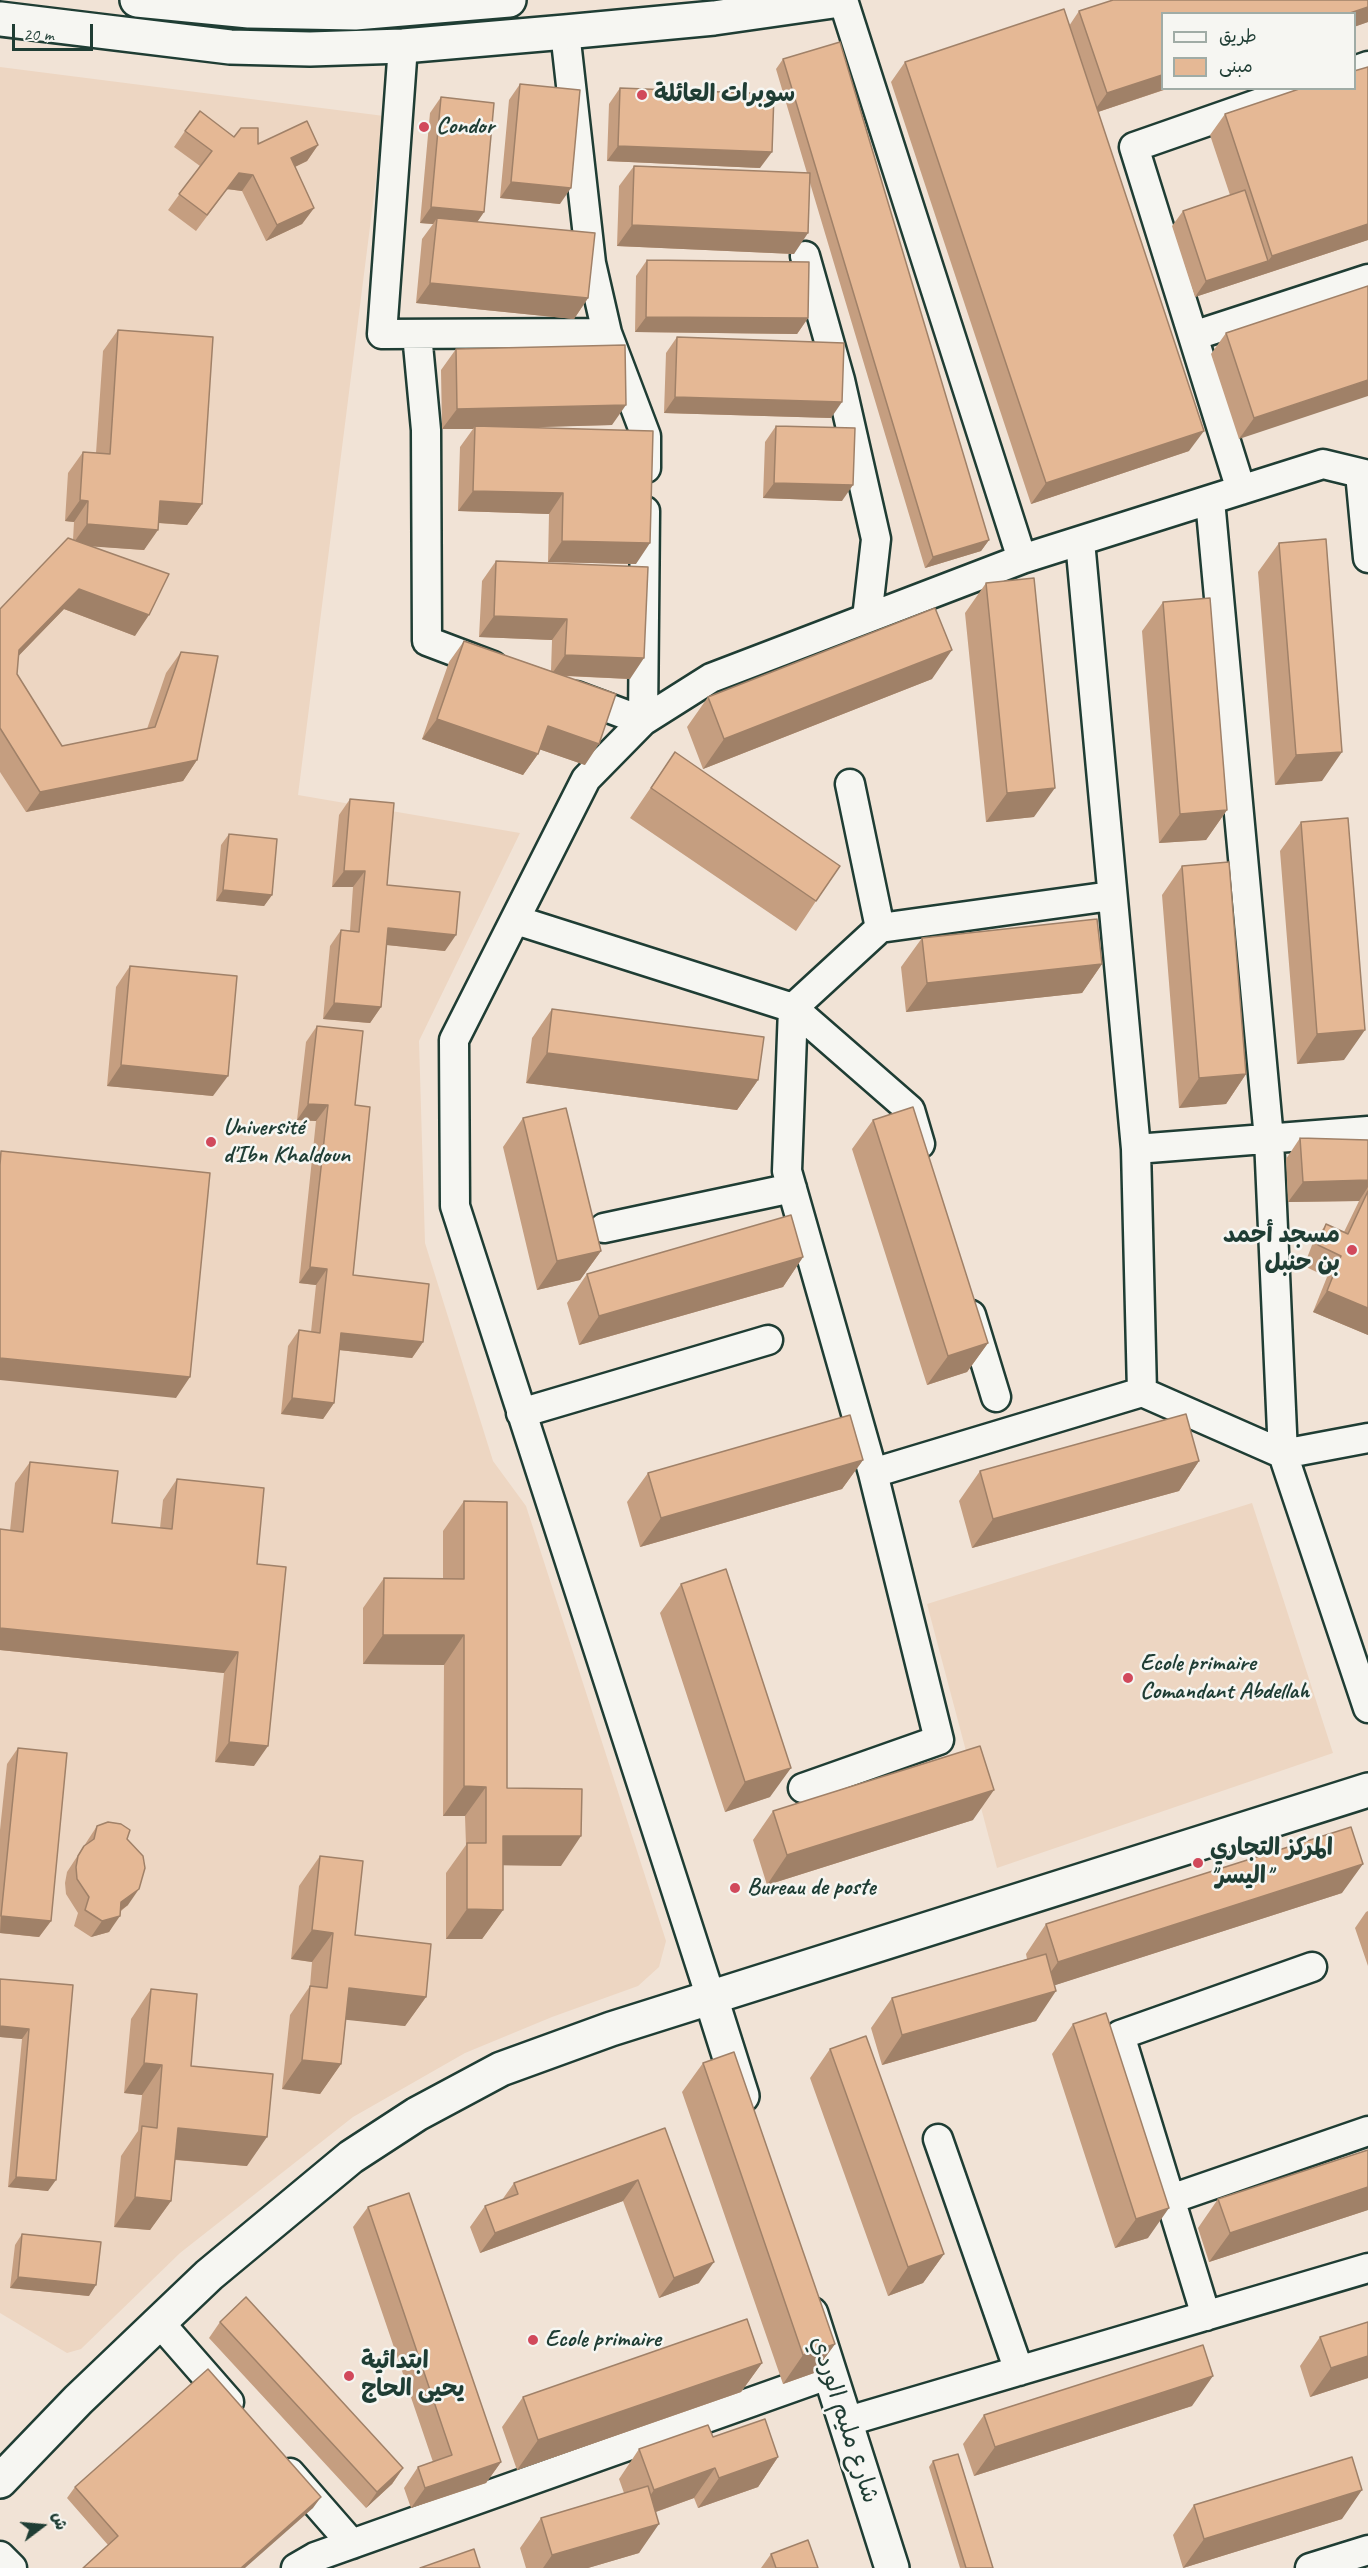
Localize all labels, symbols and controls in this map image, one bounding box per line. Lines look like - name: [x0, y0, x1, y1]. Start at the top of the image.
- scale bar: [15, 12, 96, 50]
- legend: [1161, 12, 1356, 90]
- text: 20 m: [23, 23, 54, 45]
- text: طريق: [1219, 25, 1257, 47]
- text: مبنى: [1219, 55, 1253, 77]
- place label: سوبرات العائلة: [654, 81, 795, 109]
- marker: سوبرات العائلة: [635, 88, 649, 102]
- place label: Condor: [436, 113, 494, 141]
- marker: Condor: [417, 120, 431, 134]
- place label: Université d'Ibn Khaldoun: [223, 1114, 350, 1170]
- marker: Université d'Ibn Khaldoun: [204, 1135, 218, 1149]
- place label: مسجد أحمد بن حنبل: [1223, 1222, 1340, 1278]
- marker: مسجد أحمد بن حنبل: [1345, 1243, 1359, 1257]
- place label: Ecole primaire Comandant Abdellah: [1140, 1650, 1309, 1706]
- marker: Ecole primaire Comandant Abdellah: [1121, 1671, 1135, 1685]
- place label: المركز التجاري "اليسر": [1210, 1835, 1333, 1891]
- marker: المركز التجاري "اليسر": [1191, 1856, 1205, 1870]
- place label: Bureau de poste: [747, 1874, 875, 1902]
- marker: Bureau de poste: [728, 1881, 742, 1895]
- place label: Ecole primaire: [545, 2326, 661, 2354]
- marker: Ecole primaire: [526, 2333, 540, 2347]
- street label: شارع مليم الوردي: [803, 2333, 885, 2507]
- place label: ابتدائية يحيى الحاج: [361, 2348, 465, 2404]
- marker: ابتدائية يحيى الحاج: [342, 2369, 356, 2383]
- north arrow: [12, 2496, 72, 2556]
- text: ش: [47, 2510, 71, 2532]

